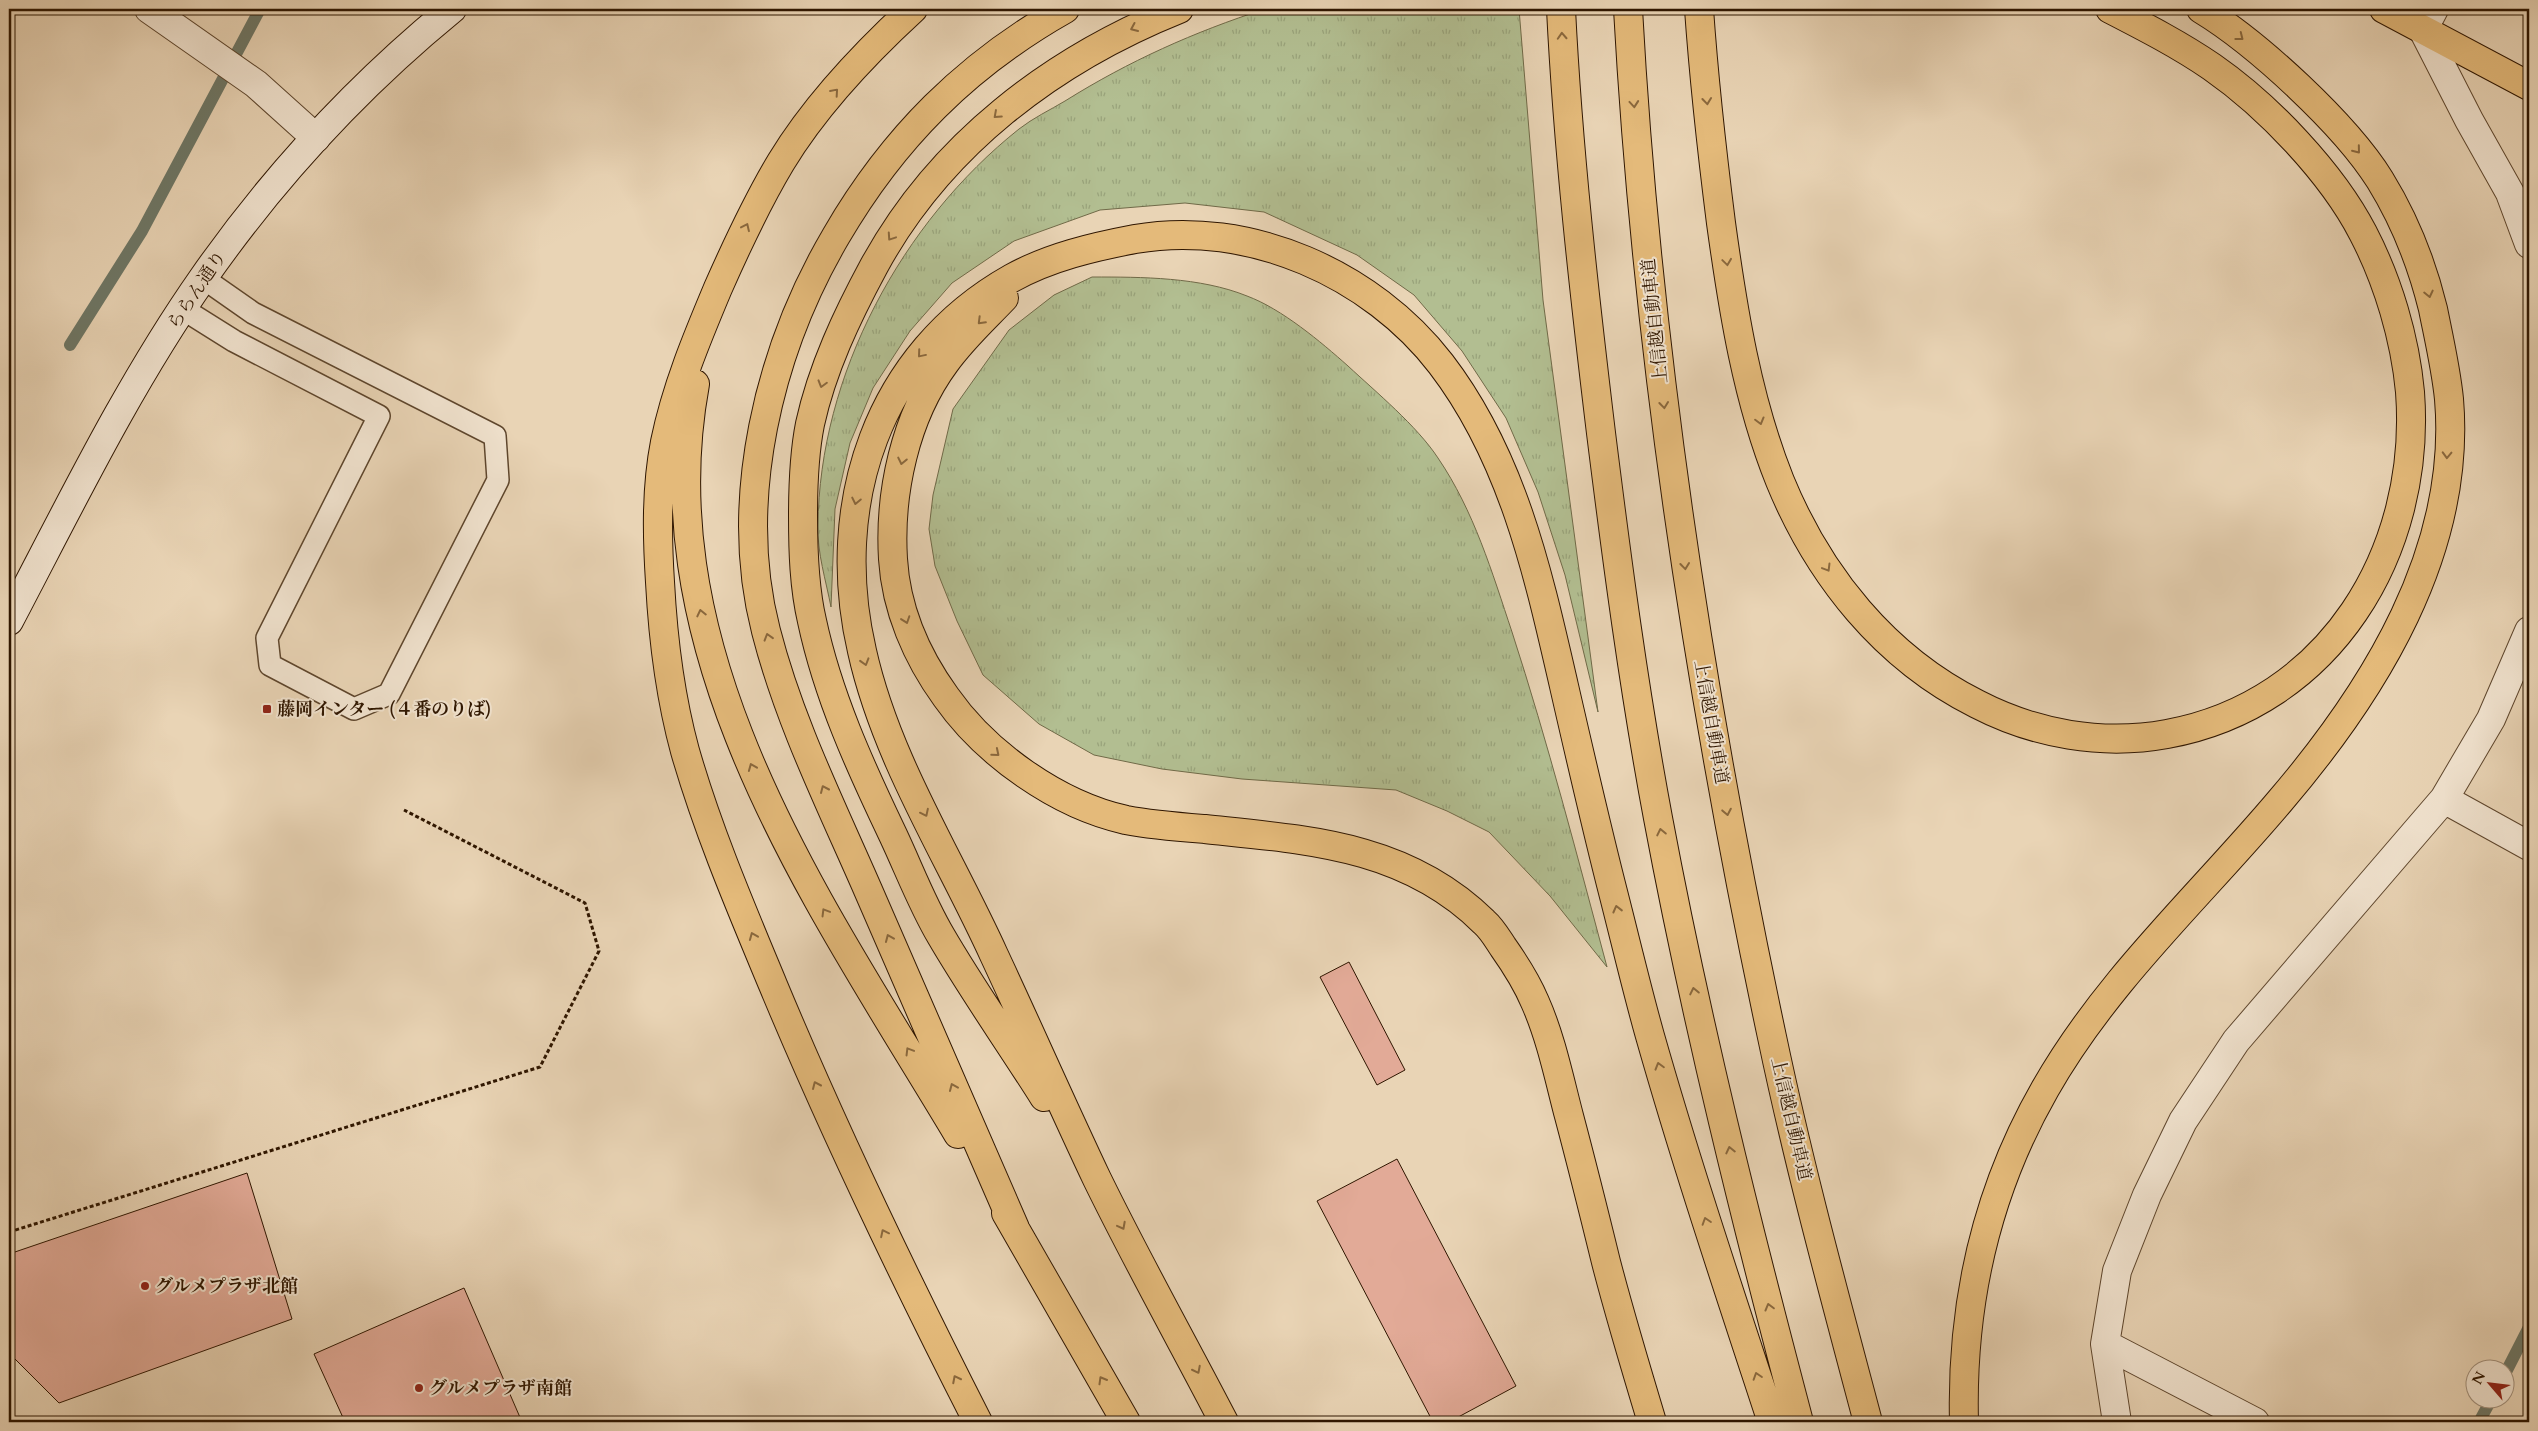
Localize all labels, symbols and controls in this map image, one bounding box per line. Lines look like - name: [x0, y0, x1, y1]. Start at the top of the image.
- one-way arrow: [1130, 22, 1139, 33]
- one-way arrow: [1557, 31, 1567, 39]
- one-way arrow: [2235, 32, 2244, 41]
- one-way arrow: [829, 88, 838, 97]
- one-way arrow: [1701, 97, 1712, 105]
- one-way arrow: [1629, 100, 1640, 108]
- one-way arrow: [994, 109, 1003, 118]
- one-way arrow: [2351, 144, 2359, 153]
- one-way arrow: [739, 223, 750, 232]
- one-way arrow: [888, 231, 897, 241]
- street label: ららん通り: [161, 246, 233, 334]
- street label: 上信越自動車道: [1636, 257, 1674, 385]
- one-way arrow: [1721, 258, 1731, 266]
- one-way arrow: [2423, 290, 2434, 299]
- one-way arrow: [978, 316, 987, 325]
- one-way arrow: [918, 349, 927, 358]
- one-way arrow: [818, 379, 828, 387]
- one-way arrow: [1659, 400, 1669, 409]
- one-way arrow: [1754, 416, 1765, 425]
- one-way arrow: [2442, 451, 2453, 459]
- one-way arrow: [898, 456, 908, 465]
- one-way arrow: [852, 497, 862, 506]
- one-way arrow: [1679, 562, 1690, 570]
- one-way arrow: [1821, 563, 1830, 572]
- one-way arrow: [696, 609, 707, 618]
- one-way arrow: [900, 616, 910, 624]
- one-way arrow: [764, 633, 774, 642]
- one-way arrow: [859, 658, 869, 666]
- street label: 上信越自動車道: [1688, 658, 1734, 786]
- place label: 藤岡インター (４番のりば): [277, 697, 491, 722]
- marker: 藤岡インター (４番のりば): [261, 703, 273, 715]
- one-way arrow: [991, 747, 1000, 756]
- one-way arrow: [748, 763, 758, 772]
- one-way arrow: [819, 785, 830, 794]
- one-way arrow: [919, 807, 929, 816]
- one-way arrow: [1721, 808, 1732, 817]
- one-way arrow: [1656, 828, 1666, 837]
- one-way arrow: [1612, 904, 1623, 913]
- one-way arrow: [822, 908, 832, 917]
- one-way arrow: [749, 932, 759, 941]
- one-way arrow: [884, 934, 895, 943]
- one-way arrow: [1689, 987, 1700, 996]
- one-way arrow: [905, 1048, 915, 1057]
- street label: 上信越自動車道: [1765, 1055, 1817, 1183]
- one-way arrow: [1654, 1062, 1664, 1071]
- one-way arrow: [812, 1081, 823, 1090]
- one-way arrow: [949, 1083, 960, 1092]
- one-way arrow: [1725, 1145, 1736, 1154]
- one-way arrow: [1702, 1218, 1712, 1226]
- one-way arrow: [1116, 1221, 1126, 1230]
- one-way arrow: [880, 1229, 890, 1238]
- place label: グルメプラザ北館: [155, 1274, 298, 1299]
- marker: グルメプラザ北館: [139, 1280, 151, 1292]
- one-way arrow: [1764, 1304, 1774, 1312]
- north arrow: [2466, 1358, 2516, 1408]
- one-way arrow: [1191, 1365, 1201, 1374]
- text: N: [2468, 1368, 2490, 1388]
- one-way arrow: [1752, 1372, 1762, 1381]
- one-way arrow: [952, 1375, 962, 1384]
- place label: グルメプラザ南館: [429, 1376, 572, 1401]
- one-way arrow: [1099, 1376, 1109, 1385]
- marker: グルメプラザ南館: [413, 1382, 425, 1394]

